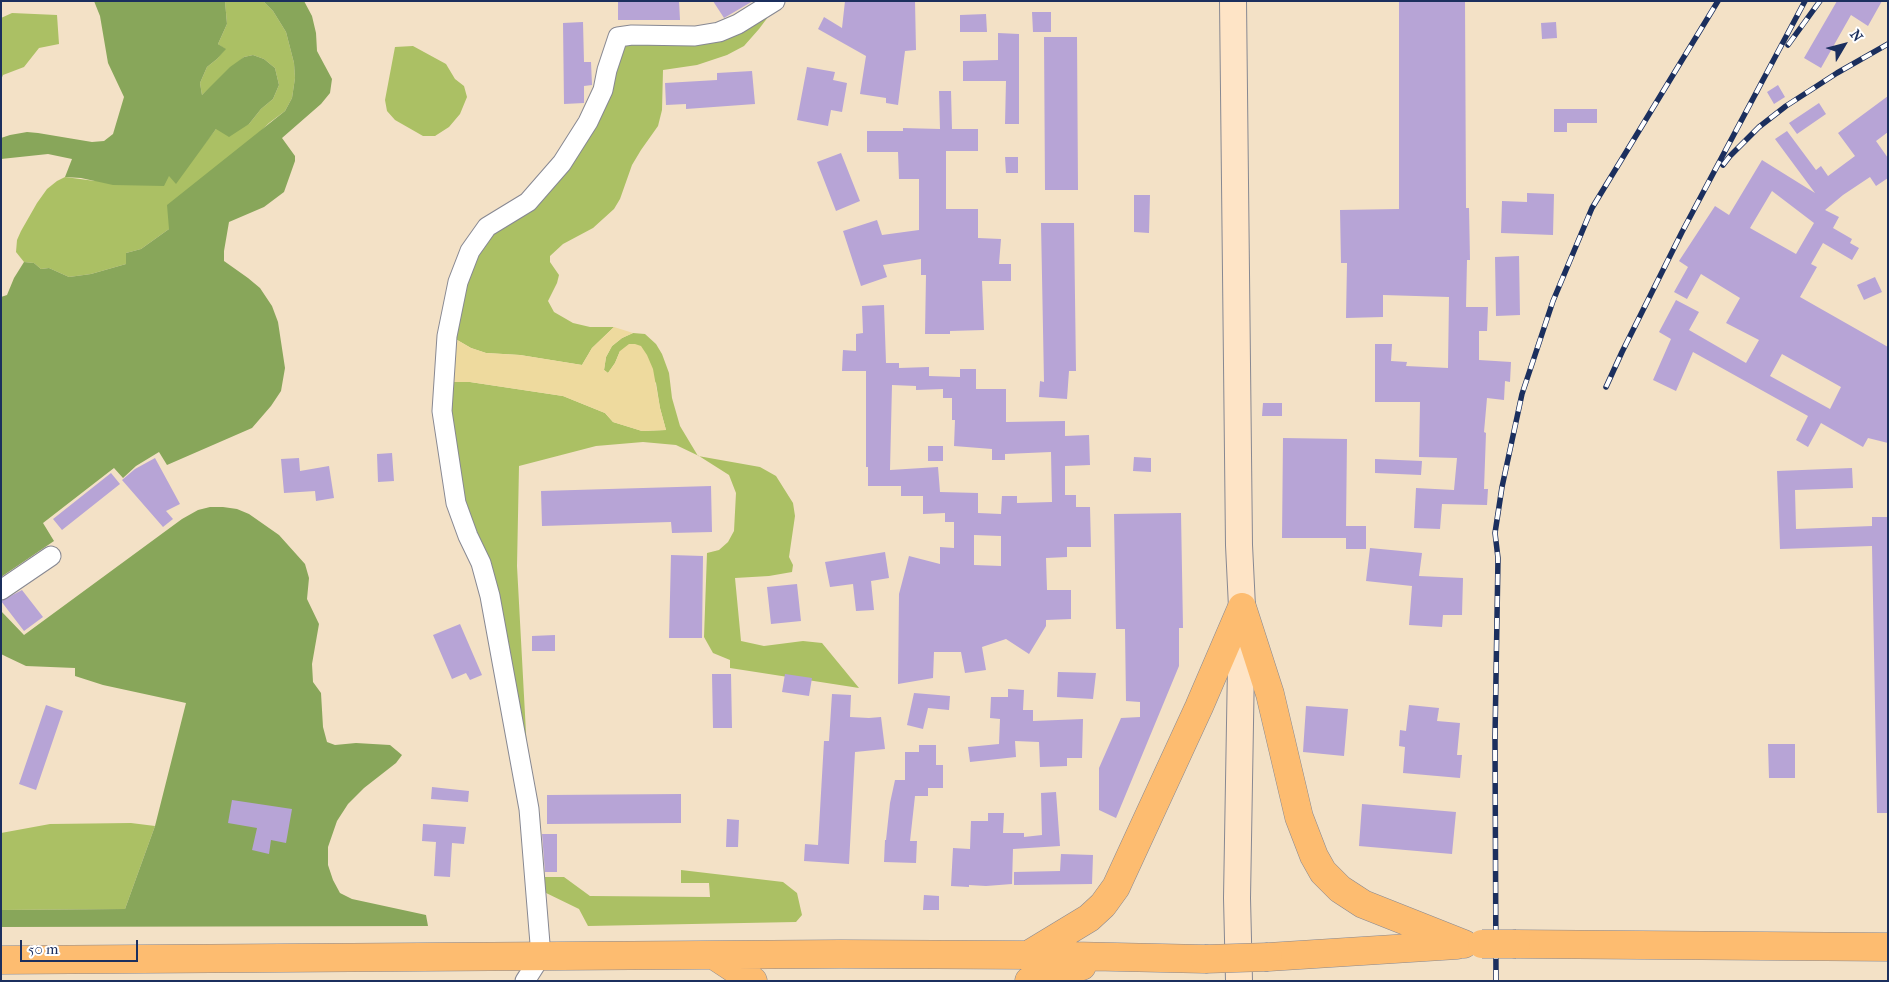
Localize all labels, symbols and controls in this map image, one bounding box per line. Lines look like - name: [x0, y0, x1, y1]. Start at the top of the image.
- north arrow: [1819, 20, 1869, 70]
- text: N: [1846, 26, 1866, 45]
- scale bar: [22, 930, 140, 962]
- text: 50 m: [28, 940, 58, 958]

